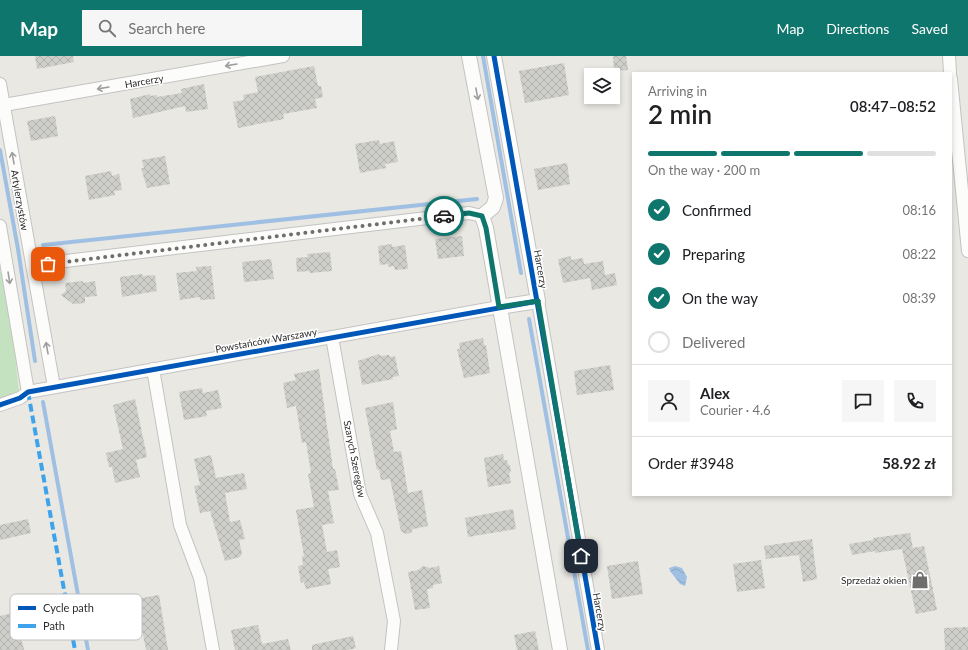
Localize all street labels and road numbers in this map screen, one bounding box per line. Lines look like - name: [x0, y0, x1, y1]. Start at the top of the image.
- street label: Harcerzy: [124, 72, 165, 90]
- street label: Artylerzystów: [9, 169, 31, 231]
- street label: Harcerzy: [532, 249, 550, 290]
- street label: Powstańców Warszawy: [214, 325, 319, 355]
- street label: Szarych Szeregów: [342, 419, 368, 499]
- street label: Harcerzy: [591, 592, 609, 633]

